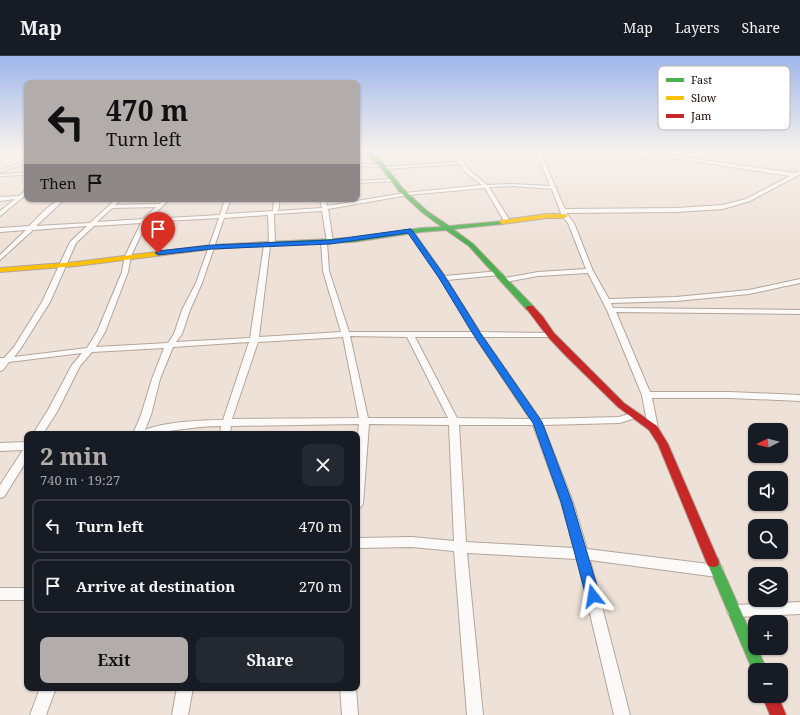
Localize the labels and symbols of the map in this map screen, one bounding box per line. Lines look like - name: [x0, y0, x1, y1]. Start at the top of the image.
- legend: [658, 66, 790, 130]
- text: Fast: [691, 72, 712, 87]
- text: Slow: [691, 90, 717, 105]
- text: Jam: [690, 108, 712, 123]
- pin: [141, 212, 175, 253]
- north arrow: [748, 423, 788, 463]
- position arrow: [572, 575, 614, 617]

